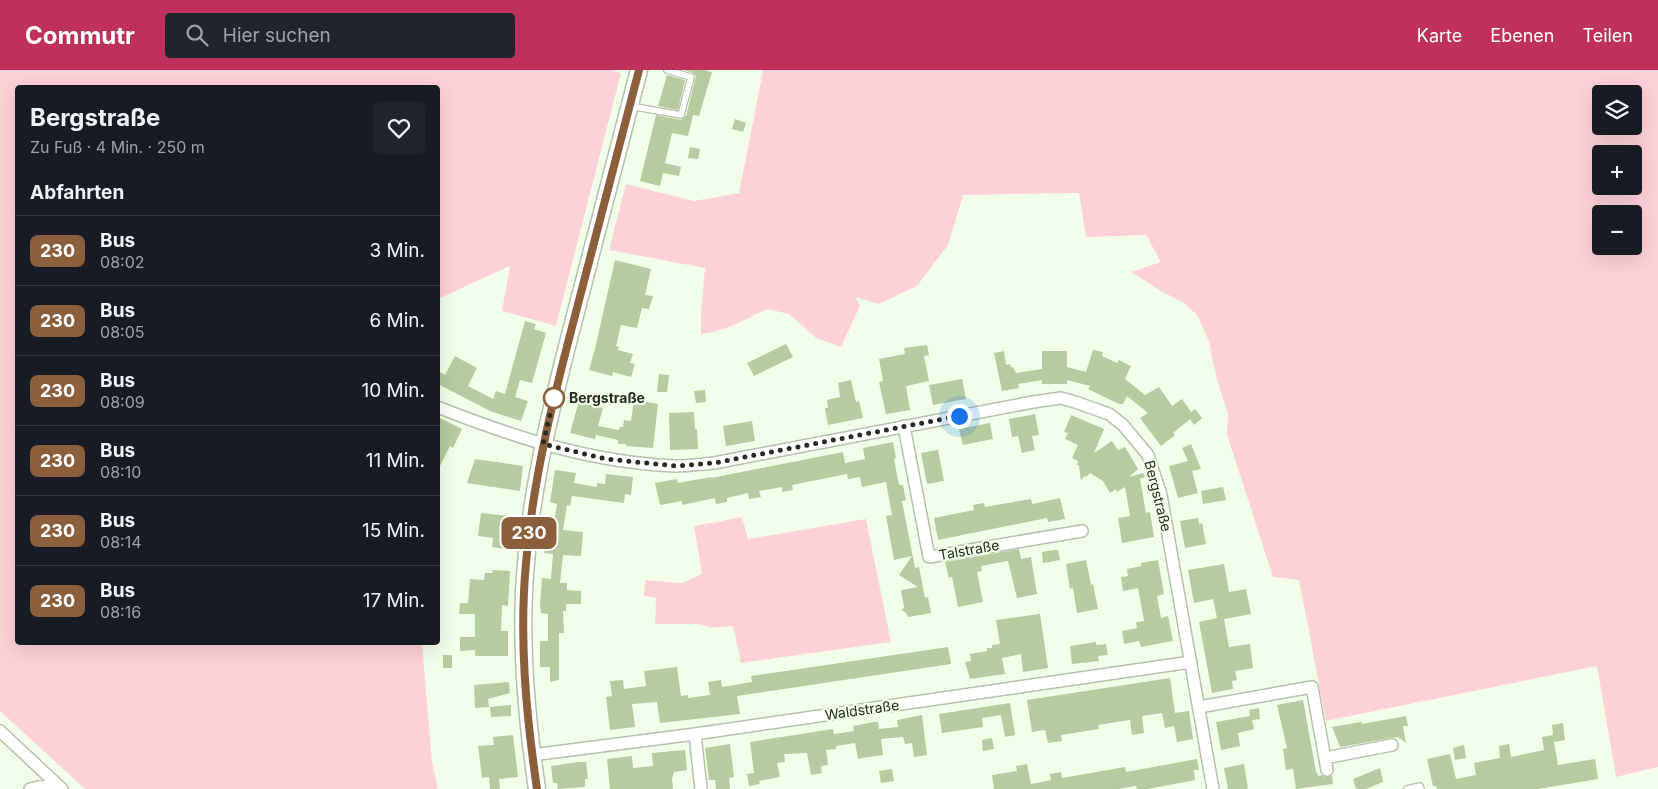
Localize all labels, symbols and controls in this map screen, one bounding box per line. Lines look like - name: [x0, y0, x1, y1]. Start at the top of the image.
- search box: [165, 13, 515, 58]
- text: Commutr: [25, 21, 135, 50]
- icon: search: [183, 21, 211, 49]
- text: Hier suchen: [223, 24, 331, 47]
- text: Karte: [1417, 25, 1462, 46]
- text: Ebenen: [1490, 25, 1554, 46]
- text: Teilen: [1582, 25, 1633, 46]
- map controls: [1592, 85, 1642, 255]
- button: layers: [1592, 85, 1642, 135]
- button: heart: [373, 102, 425, 154]
- text: Bergstraße: [30, 103, 160, 132]
- text: Zu Fuß · 4 Min. · 250 m: [30, 137, 205, 157]
- button: +: [1592, 145, 1642, 195]
- text: Abfahrten: [30, 181, 124, 204]
- button: −: [1592, 205, 1642, 255]
- text: Bus: [100, 229, 135, 252]
- text: 3 Min.: [369, 239, 425, 262]
- text: 230: [40, 240, 75, 261]
- text: 08:02: [100, 252, 145, 272]
- text: Bus: [100, 299, 135, 322]
- text: 6 Min.: [369, 309, 425, 332]
- text: 230: [40, 310, 75, 331]
- text: 08:05: [100, 322, 145, 342]
- text: Bus: [100, 369, 135, 392]
- text: 10 Min.: [361, 379, 425, 402]
- text: 230: [40, 380, 75, 401]
- marker: Bergstraße: [543, 387, 565, 409]
- place label: Bergstraße: [569, 389, 645, 406]
- text: 08:09: [100, 392, 145, 412]
- your location: [947, 404, 972, 429]
- text: Bus: [100, 439, 135, 462]
- text: 11 Min.: [366, 449, 425, 472]
- text: 230: [40, 450, 75, 471]
- street label: Bergstraße: [1141, 458, 1176, 533]
- text: 08:10: [100, 462, 141, 482]
- text: Bus: [100, 509, 135, 532]
- line badge: 230: [500, 517, 558, 549]
- text: 15 Min.: [362, 519, 425, 542]
- text: 230: [40, 520, 75, 541]
- text: 230: [511, 522, 547, 543]
- text: 08:14: [100, 532, 142, 552]
- street label: Talstraße: [937, 536, 1001, 563]
- text: Bus: [100, 579, 135, 602]
- text: 17 Min.: [363, 589, 425, 612]
- text: 230: [40, 590, 75, 611]
- text: 08:16: [100, 602, 141, 622]
- street label: Waldstraße: [824, 696, 900, 723]

